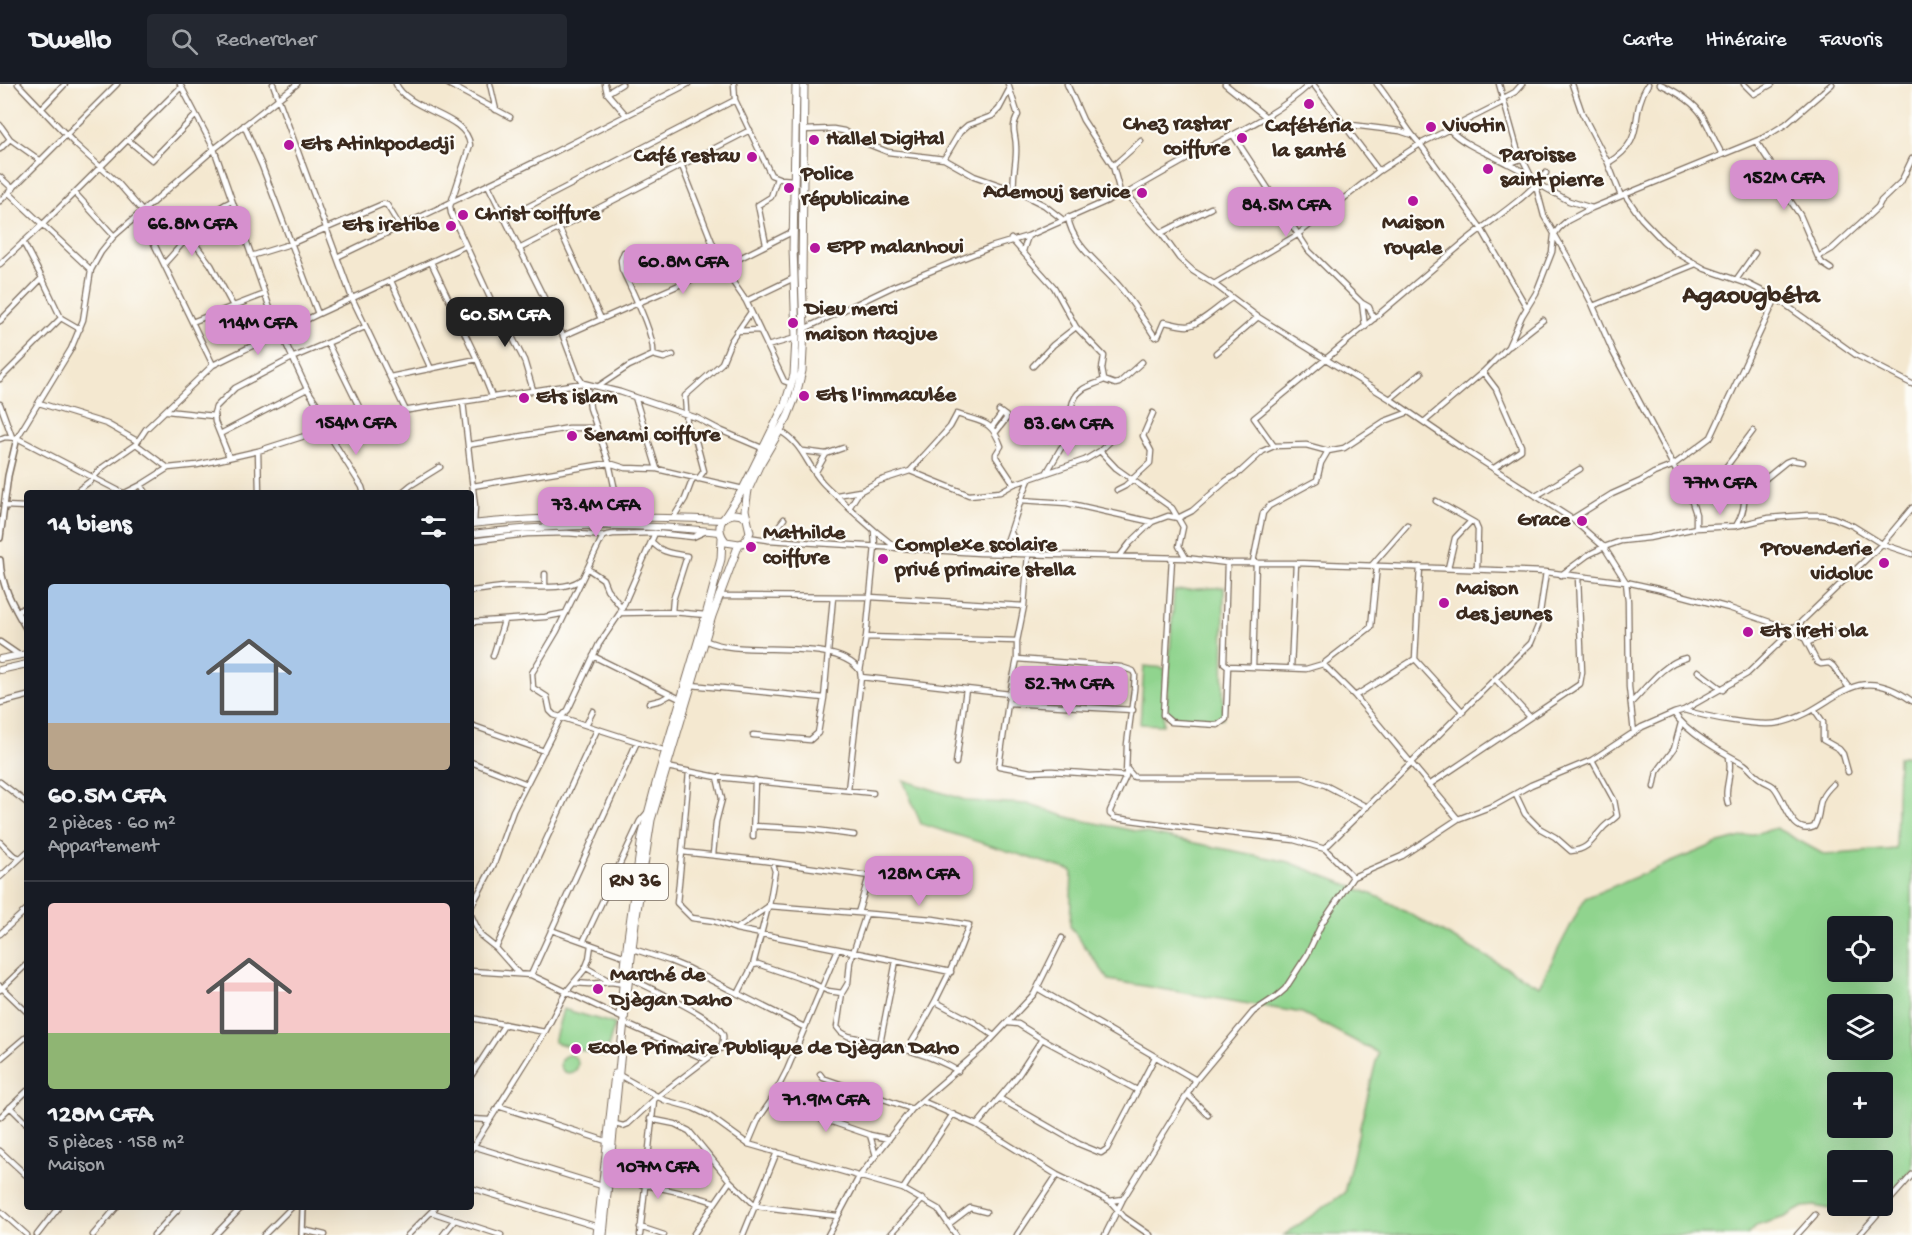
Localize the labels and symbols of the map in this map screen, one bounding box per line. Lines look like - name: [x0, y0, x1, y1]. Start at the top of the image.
- marker: Cafétéria la santé: [1302, 97, 1316, 111]
- place label: Chez rastar coiffure: [1122, 112, 1232, 163]
- place label: Cafétéria la santé: [1264, 114, 1354, 165]
- place label: Vivotin: [1442, 114, 1506, 140]
- marker: Vivotin: [1424, 120, 1438, 134]
- place label: Hallel Digital: [826, 127, 944, 153]
- marker: Chez rastar coiffure: [1235, 131, 1249, 145]
- place label: Ets Atinkpodedji: [301, 132, 455, 158]
- marker: Hallel Digital: [807, 133, 821, 147]
- marker: Ets Atinkpodedji: [282, 138, 296, 152]
- place label: Paroisse saint pierre: [1499, 143, 1604, 194]
- place label: Café restau: [633, 144, 741, 170]
- marker: Café restau: [745, 150, 759, 164]
- pin: 152M CFA: [1722, 160, 1846, 211]
- place label: Police républicaine: [800, 162, 909, 213]
- marker: Paroisse saint pierre: [1481, 162, 1495, 176]
- place label: Ademouj service: [982, 180, 1131, 206]
- marker: Police républicaine: [782, 181, 796, 195]
- marker: Ademouj service: [1135, 186, 1149, 200]
- pin: 84.5M CFA: [1217, 187, 1355, 238]
- marker: Maison royale: [1406, 194, 1420, 208]
- place label: Christ coiffure: [474, 202, 601, 228]
- pin: 66.8M CFA: [123, 206, 261, 257]
- marker: Christ coiffure: [456, 208, 470, 222]
- place label: Maison royale: [1382, 211, 1445, 262]
- place label: Ets iretibe: [342, 213, 440, 239]
- marker: Ets iretibe: [444, 219, 458, 233]
- place label: EPP malanhoui: [827, 235, 964, 261]
- marker: EPP malanhoui: [808, 241, 822, 255]
- pin: 60.8M CFA: [614, 244, 752, 295]
- district label: Agaougbéta: [1681, 282, 1821, 313]
- pin: 60.5M CFA: [436, 297, 574, 348]
- place label: Dieu merci maison Haojue: [803, 297, 938, 348]
- pin: 114M CFA: [196, 305, 320, 356]
- marker: Dieu merci maison Haojue: [786, 316, 800, 330]
- place label: Ets l'immaculée: [816, 383, 957, 409]
- place label: Ets islam: [536, 385, 618, 411]
- marker: Ets l'immaculée: [797, 389, 811, 403]
- marker: Ets islam: [517, 391, 531, 405]
- pin: 154M CFA: [294, 405, 418, 456]
- pin: 83.6M CFA: [999, 406, 1137, 457]
- place label: Senami coiffure: [584, 423, 721, 449]
- marker: Senami coiffure: [565, 429, 579, 443]
- pin: 77M CFA: [1665, 465, 1775, 516]
- pin: 73.4M CFA: [527, 487, 665, 538]
- place label: Grace: [1517, 508, 1571, 534]
- marker: Grace: [1575, 514, 1589, 528]
- place label: Mathilde coiffure: [763, 521, 846, 572]
- place label: Complexe scolaire privé primaire stella: [894, 533, 1077, 584]
- place label: Provenderie vidoluc: [1760, 537, 1874, 588]
- marker: Mathilde coiffure: [744, 540, 758, 554]
- marker: Complexe scolaire privé primaire stella: [876, 552, 890, 566]
- marker: Provenderie vidoluc: [1877, 556, 1891, 570]
- place label: Maison des jeunes: [1456, 577, 1553, 628]
- marker: Maison des jeunes: [1437, 596, 1451, 610]
- place label: Ets ireti ola: [1760, 619, 1869, 645]
- marker: Ets ireti ola: [1741, 625, 1755, 639]
- pin: 52.7M CFA: [1000, 666, 1138, 717]
- pin: 128M CFA: [857, 856, 981, 907]
- road number: RN 36: [602, 864, 668, 900]
- place label: Marché de Djègan Daho: [608, 963, 733, 1014]
- marker: Marché de Djègan Daho: [591, 982, 605, 996]
- place label: Ecole Primaire Publique de Djègan Daho: [588, 1036, 960, 1062]
- marker: Ecole Primaire Publique de Djègan Daho: [569, 1042, 583, 1056]
- pin: 71.9M CFA: [757, 1082, 895, 1133]
- pin: 107M CFA: [596, 1149, 720, 1200]

